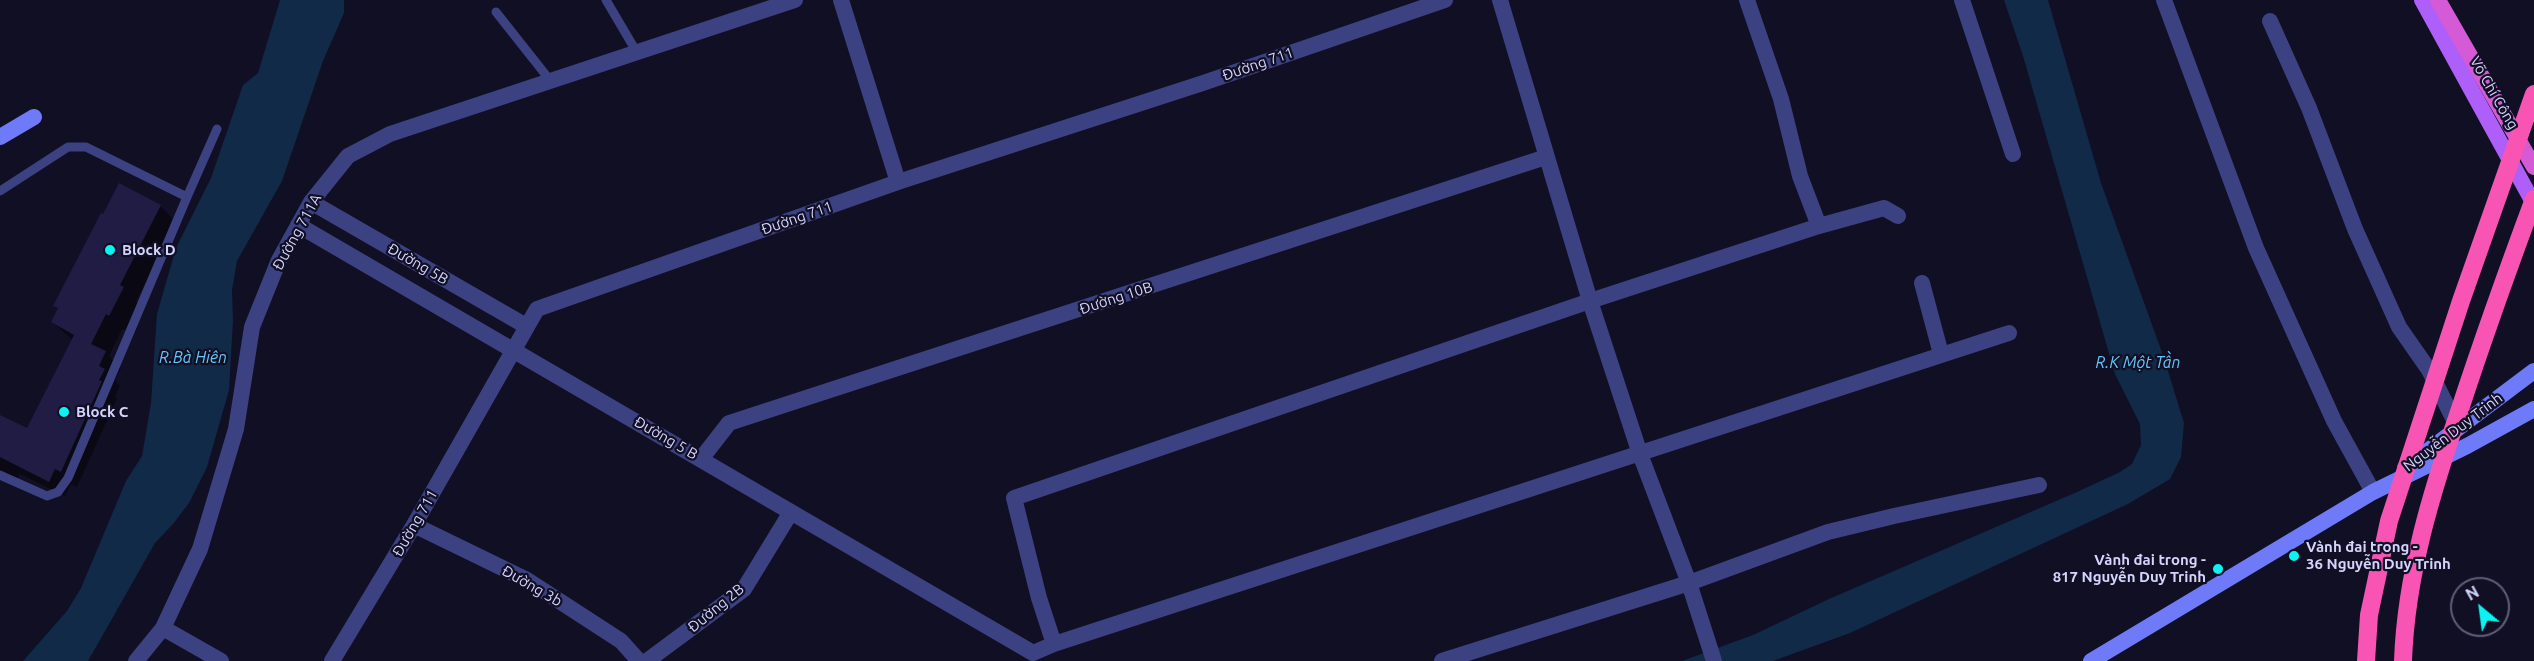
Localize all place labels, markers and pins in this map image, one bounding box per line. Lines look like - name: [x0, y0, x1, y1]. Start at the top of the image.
- place label: Block D: [122, 241, 176, 259]
- marker: Block D: [103, 243, 117, 257]
- place label: Block C: [76, 403, 128, 421]
- marker: Block C: [57, 405, 71, 419]
- place label: Vành đai trong - 36 Nguyễn Duy Trinh: [2306, 538, 2451, 573]
- marker: Vành đai trong - 36 Nguyễn Duy Trinh: [2287, 549, 2301, 563]
- place label: Vành đai trong - 817 Nguyễn Duy Trinh: [2053, 551, 2206, 586]
- marker: Vành đai trong - 817 Nguyễn Duy Trinh: [2211, 562, 2225, 576]

